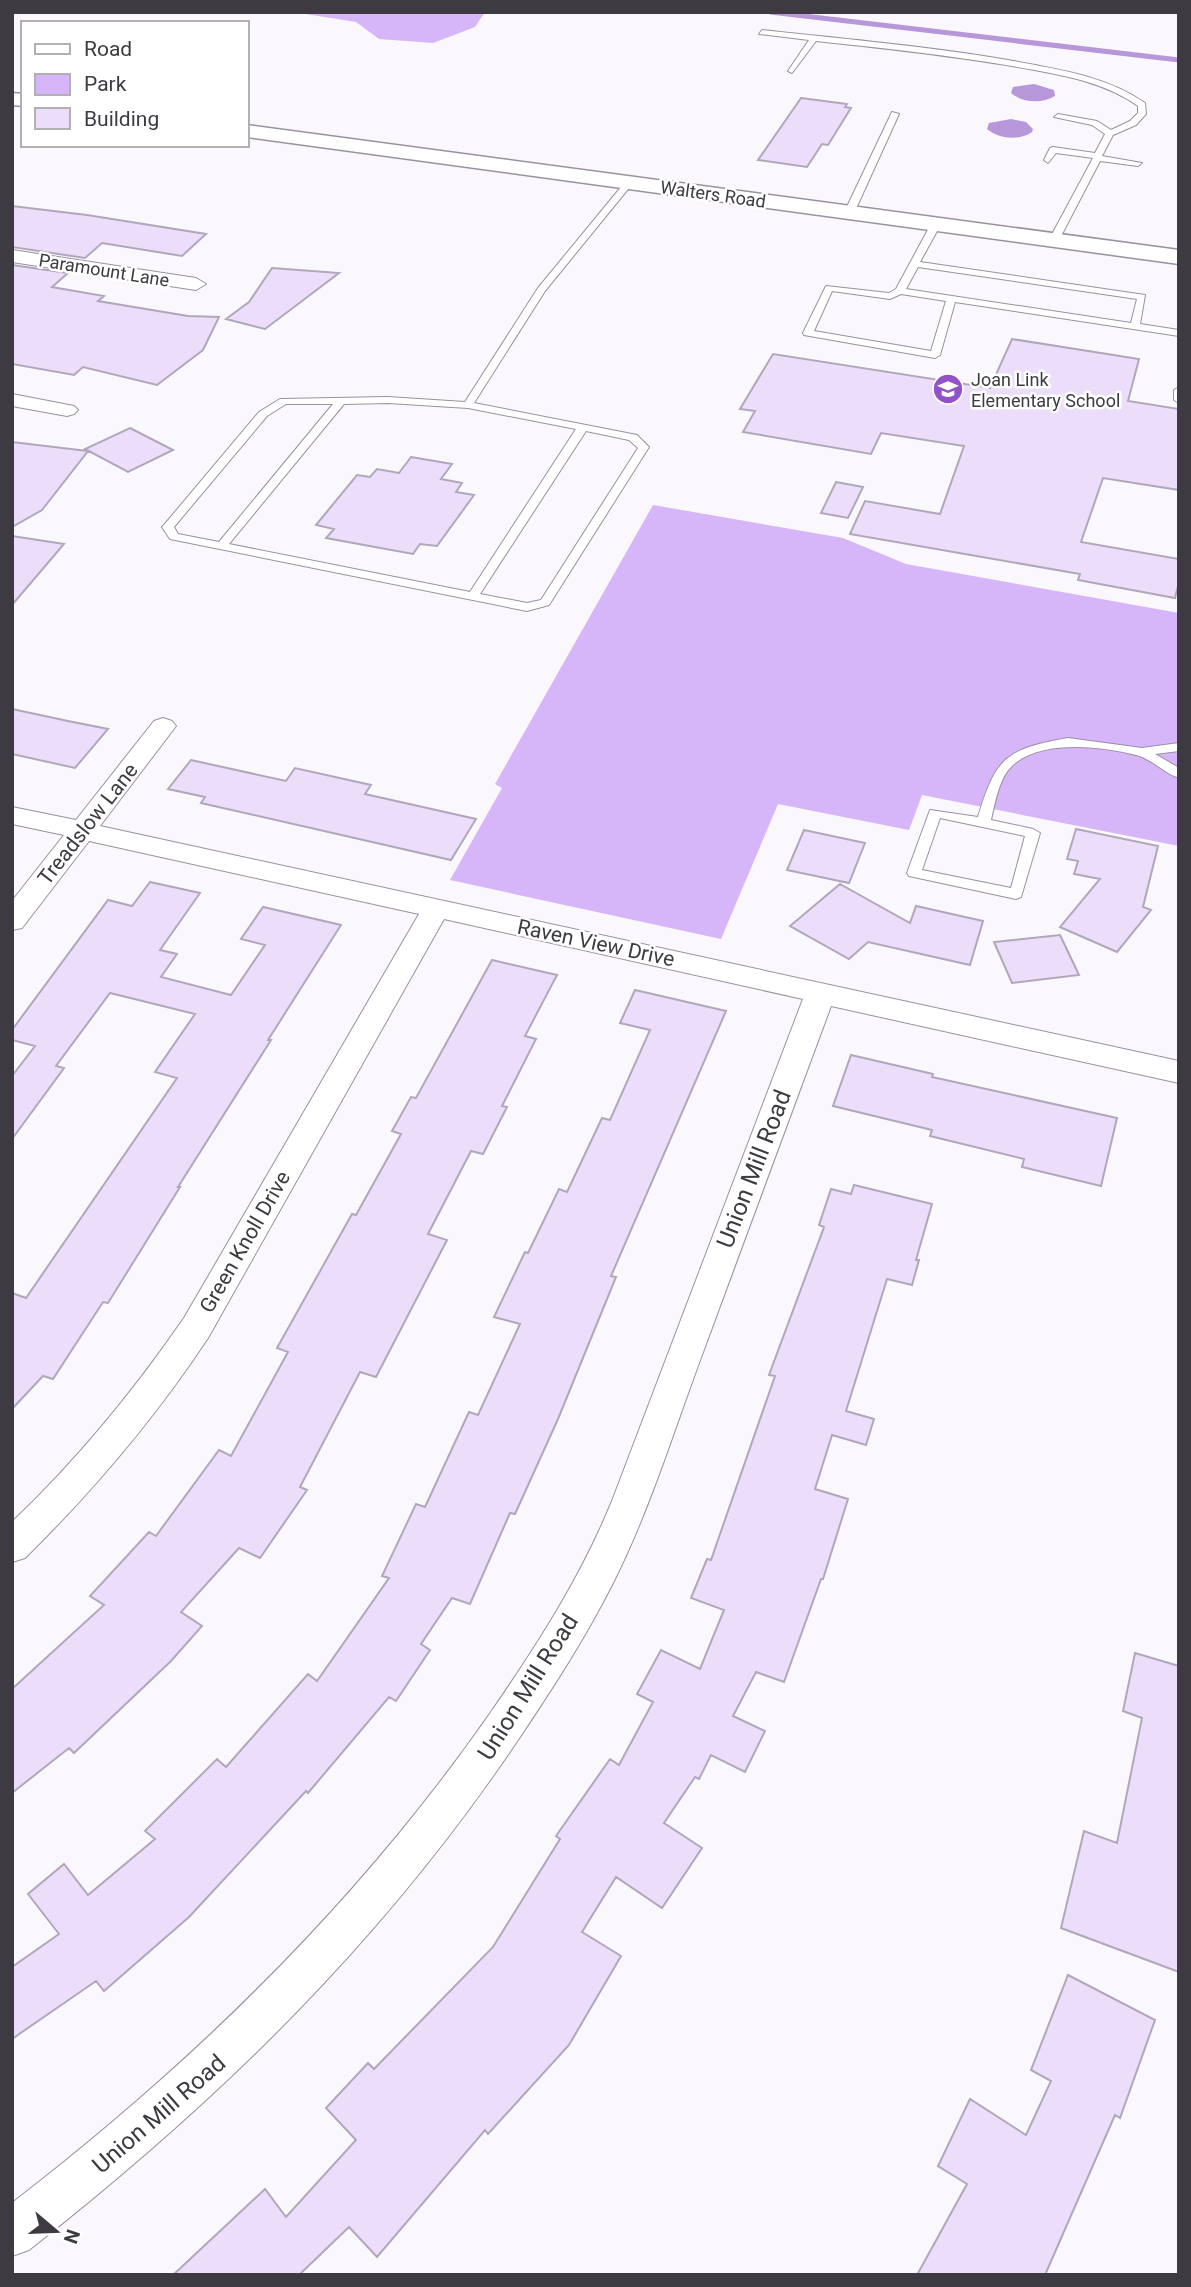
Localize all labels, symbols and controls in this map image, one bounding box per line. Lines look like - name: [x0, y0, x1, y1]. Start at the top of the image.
- legend: [21, 21, 248, 147]
- text: Road: [84, 37, 132, 61]
- text: Park: [84, 72, 127, 96]
- text: Building: [84, 107, 159, 131]
- street label: Walters Road: [659, 176, 767, 212]
- street label: Paramount Lane: [37, 249, 171, 291]
- place label: Joan Link Elementary School: [971, 369, 1120, 411]
- school or university icon: Joan Link Elementary School: [931, 372, 965, 406]
- street label: Treadslow Lane: [33, 759, 143, 889]
- street label: Raven View Drive: [515, 915, 677, 971]
- street label: Union Mill Road: [711, 1086, 797, 1252]
- street label: Green Knoll Drive: [195, 1167, 295, 1317]
- street label: Union Mill Road: [472, 1609, 584, 1765]
- street label: Union Mill Road: [87, 2049, 231, 2179]
- north arrow: [21, 2196, 91, 2266]
- text: N: [59, 2226, 85, 2246]

